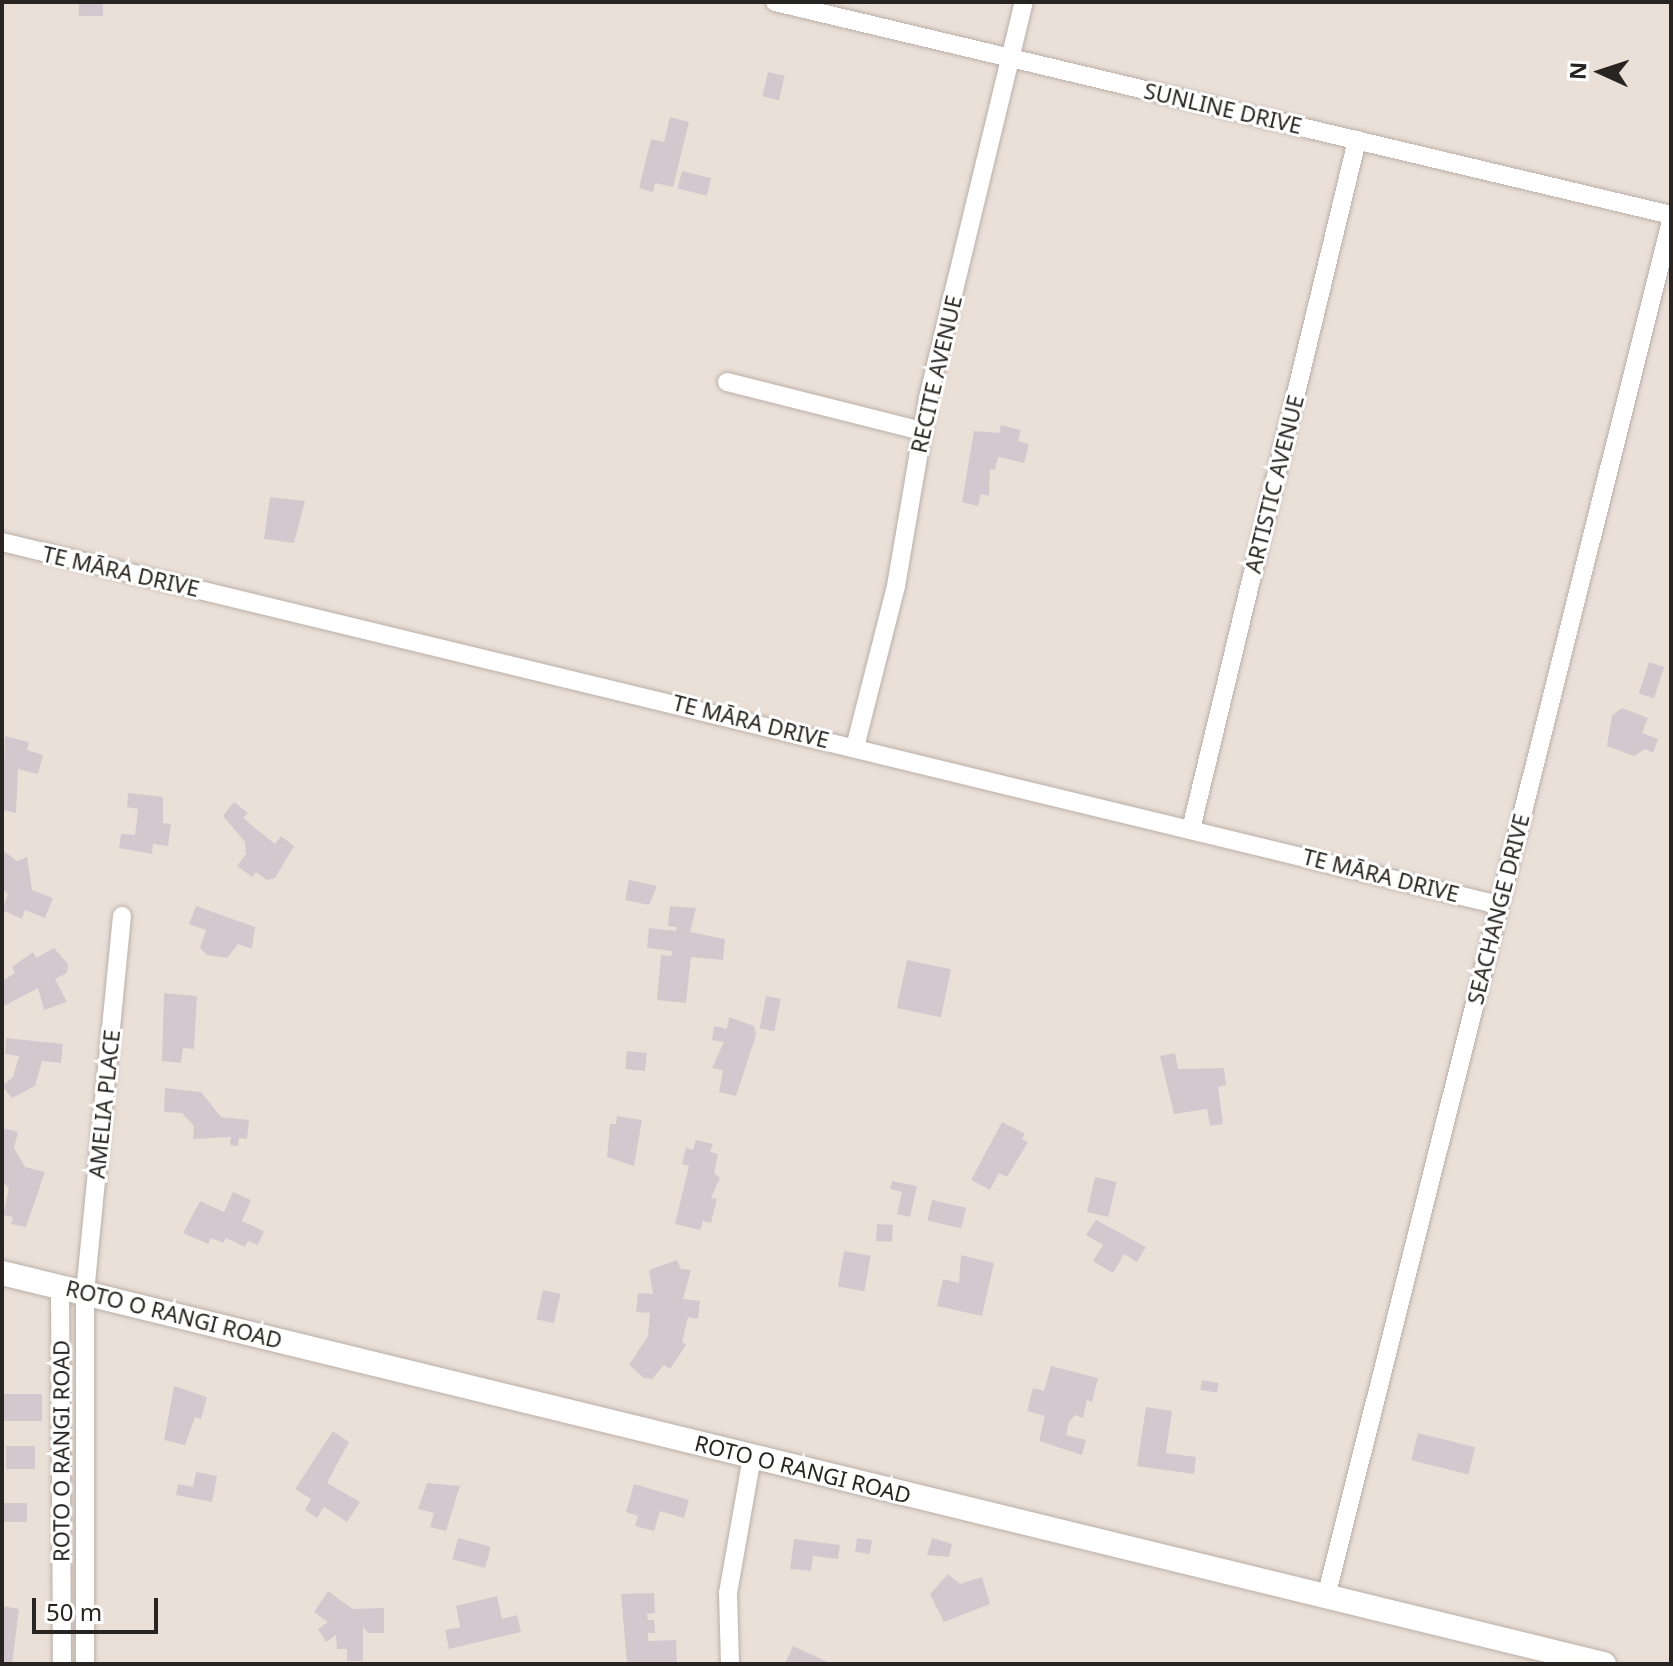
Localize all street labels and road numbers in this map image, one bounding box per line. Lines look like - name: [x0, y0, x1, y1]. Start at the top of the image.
- street label: SUNLINE DRIVE: [1142, 77, 1304, 139]
- street label: RECITE AVENUE: [905, 293, 967, 455]
- street label: ARTISTIC AVENUE: [1239, 392, 1309, 576]
- street label: TE MĀRA DRIVE: [40, 540, 202, 602]
- street label: TE MĀRA DRIVE: [670, 689, 832, 753]
- street label: SEACHANGE DRIVE: [1462, 811, 1534, 1007]
- street label: TE MĀRA DRIVE: [1300, 843, 1462, 907]
- street label: AMELIA PLACE: [83, 1028, 125, 1180]
- street label: ROTO O RANGI ROAD: [63, 1274, 285, 1354]
- street label: ROTO O RANGI ROAD: [48, 1340, 74, 1562]
- street label: ROTO O RANGI ROAD: [692, 1429, 914, 1509]

